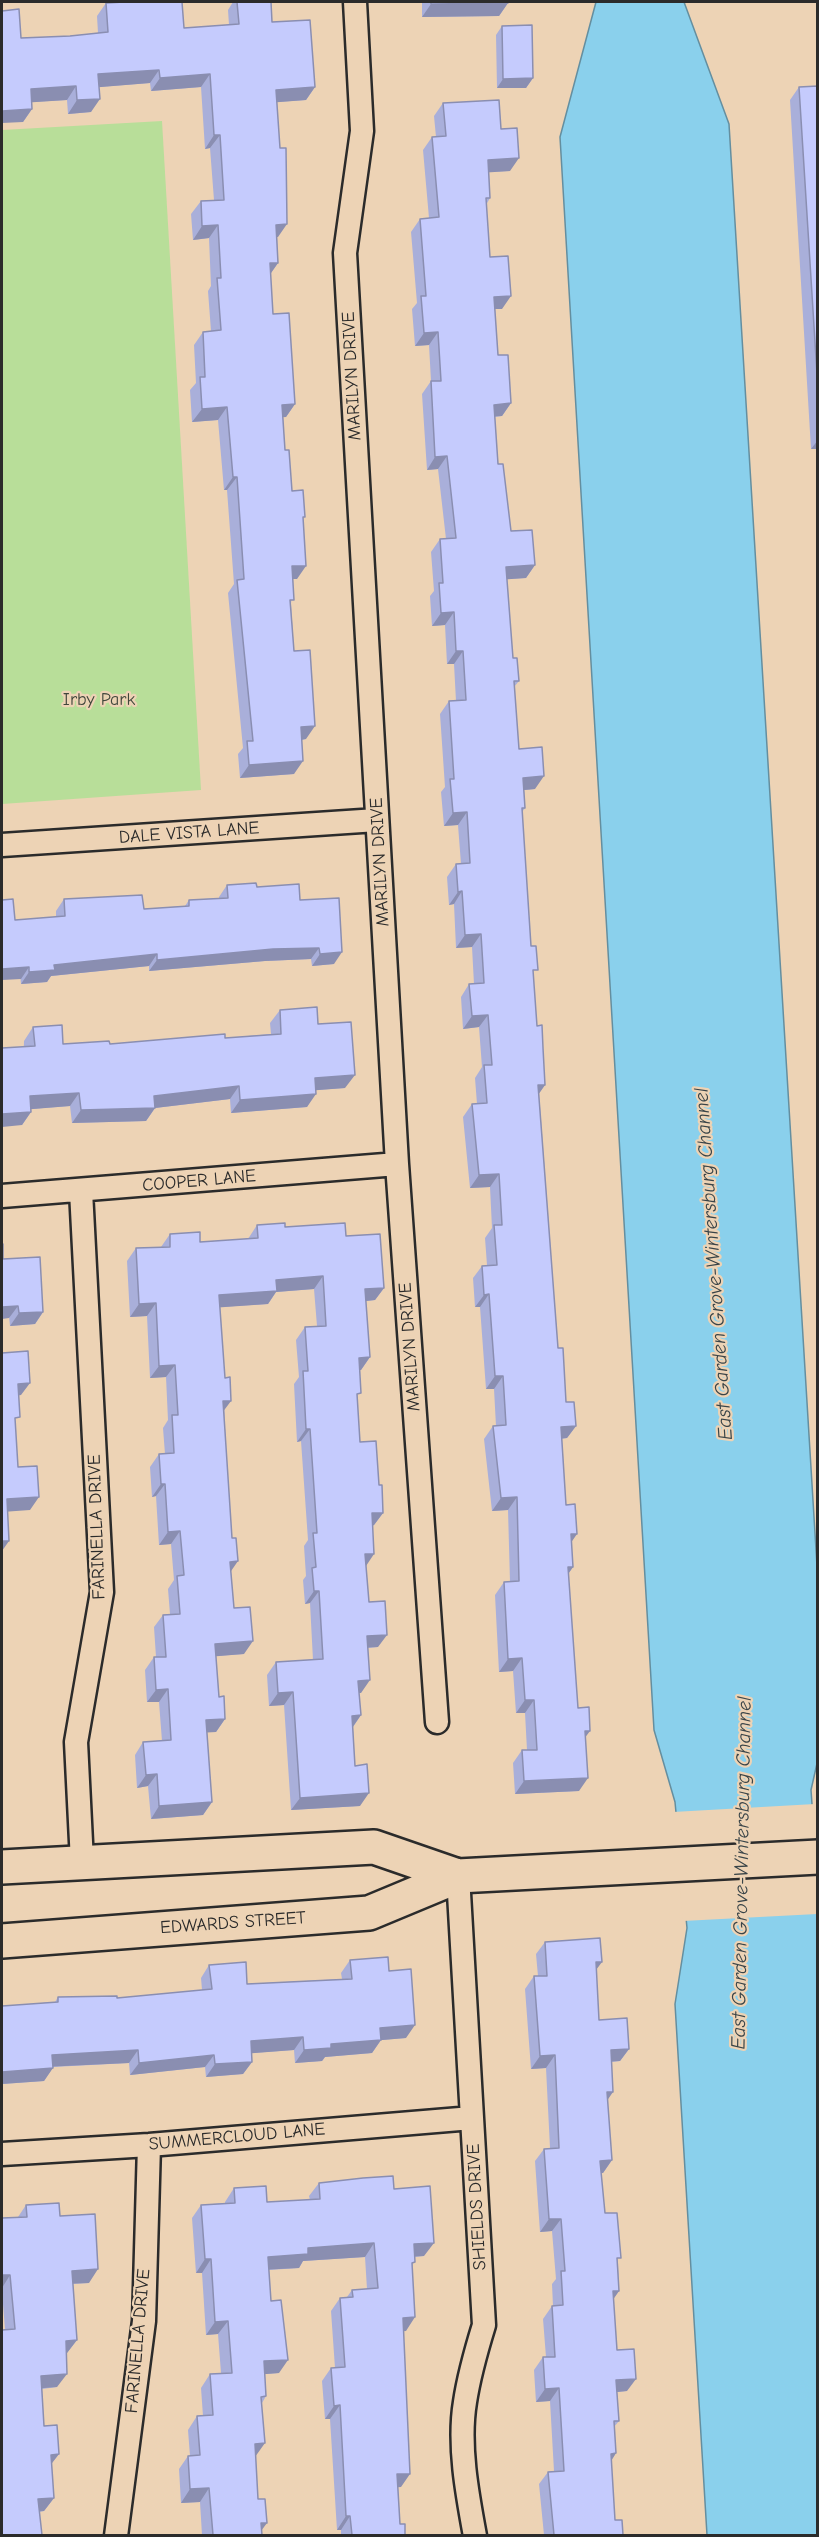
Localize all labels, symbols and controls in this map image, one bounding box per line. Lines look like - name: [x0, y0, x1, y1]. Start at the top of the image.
- street label: MARILYN DRIVE: [338, 311, 366, 441]
- park label: Irby Park: [63, 689, 135, 711]
- street label: MARILYN DRIVE: [366, 797, 394, 927]
- street label: DALE VISTA LANE: [118, 817, 260, 849]
- water label: East Garden Grove-Wintersburg Channel: [690, 1087, 738, 1441]
- street label: COOPER LANE: [141, 1165, 257, 1197]
- street label: MARILYN DRIVE: [395, 1282, 425, 1412]
- street label: FARINELLA DRIVE: [84, 1454, 110, 1600]
- water label: East Garden Grove-Wintersburg Channel: [727, 1696, 757, 2050]
- street label: EDWARDS STREET: [159, 1907, 307, 1939]
- street label: SUMMERCLOUD LANE: [148, 2119, 326, 2155]
- street label: SHIELDS DRIVE: [463, 2143, 491, 2271]
- street label: FARINELLA DRIVE: [121, 2268, 155, 2414]

